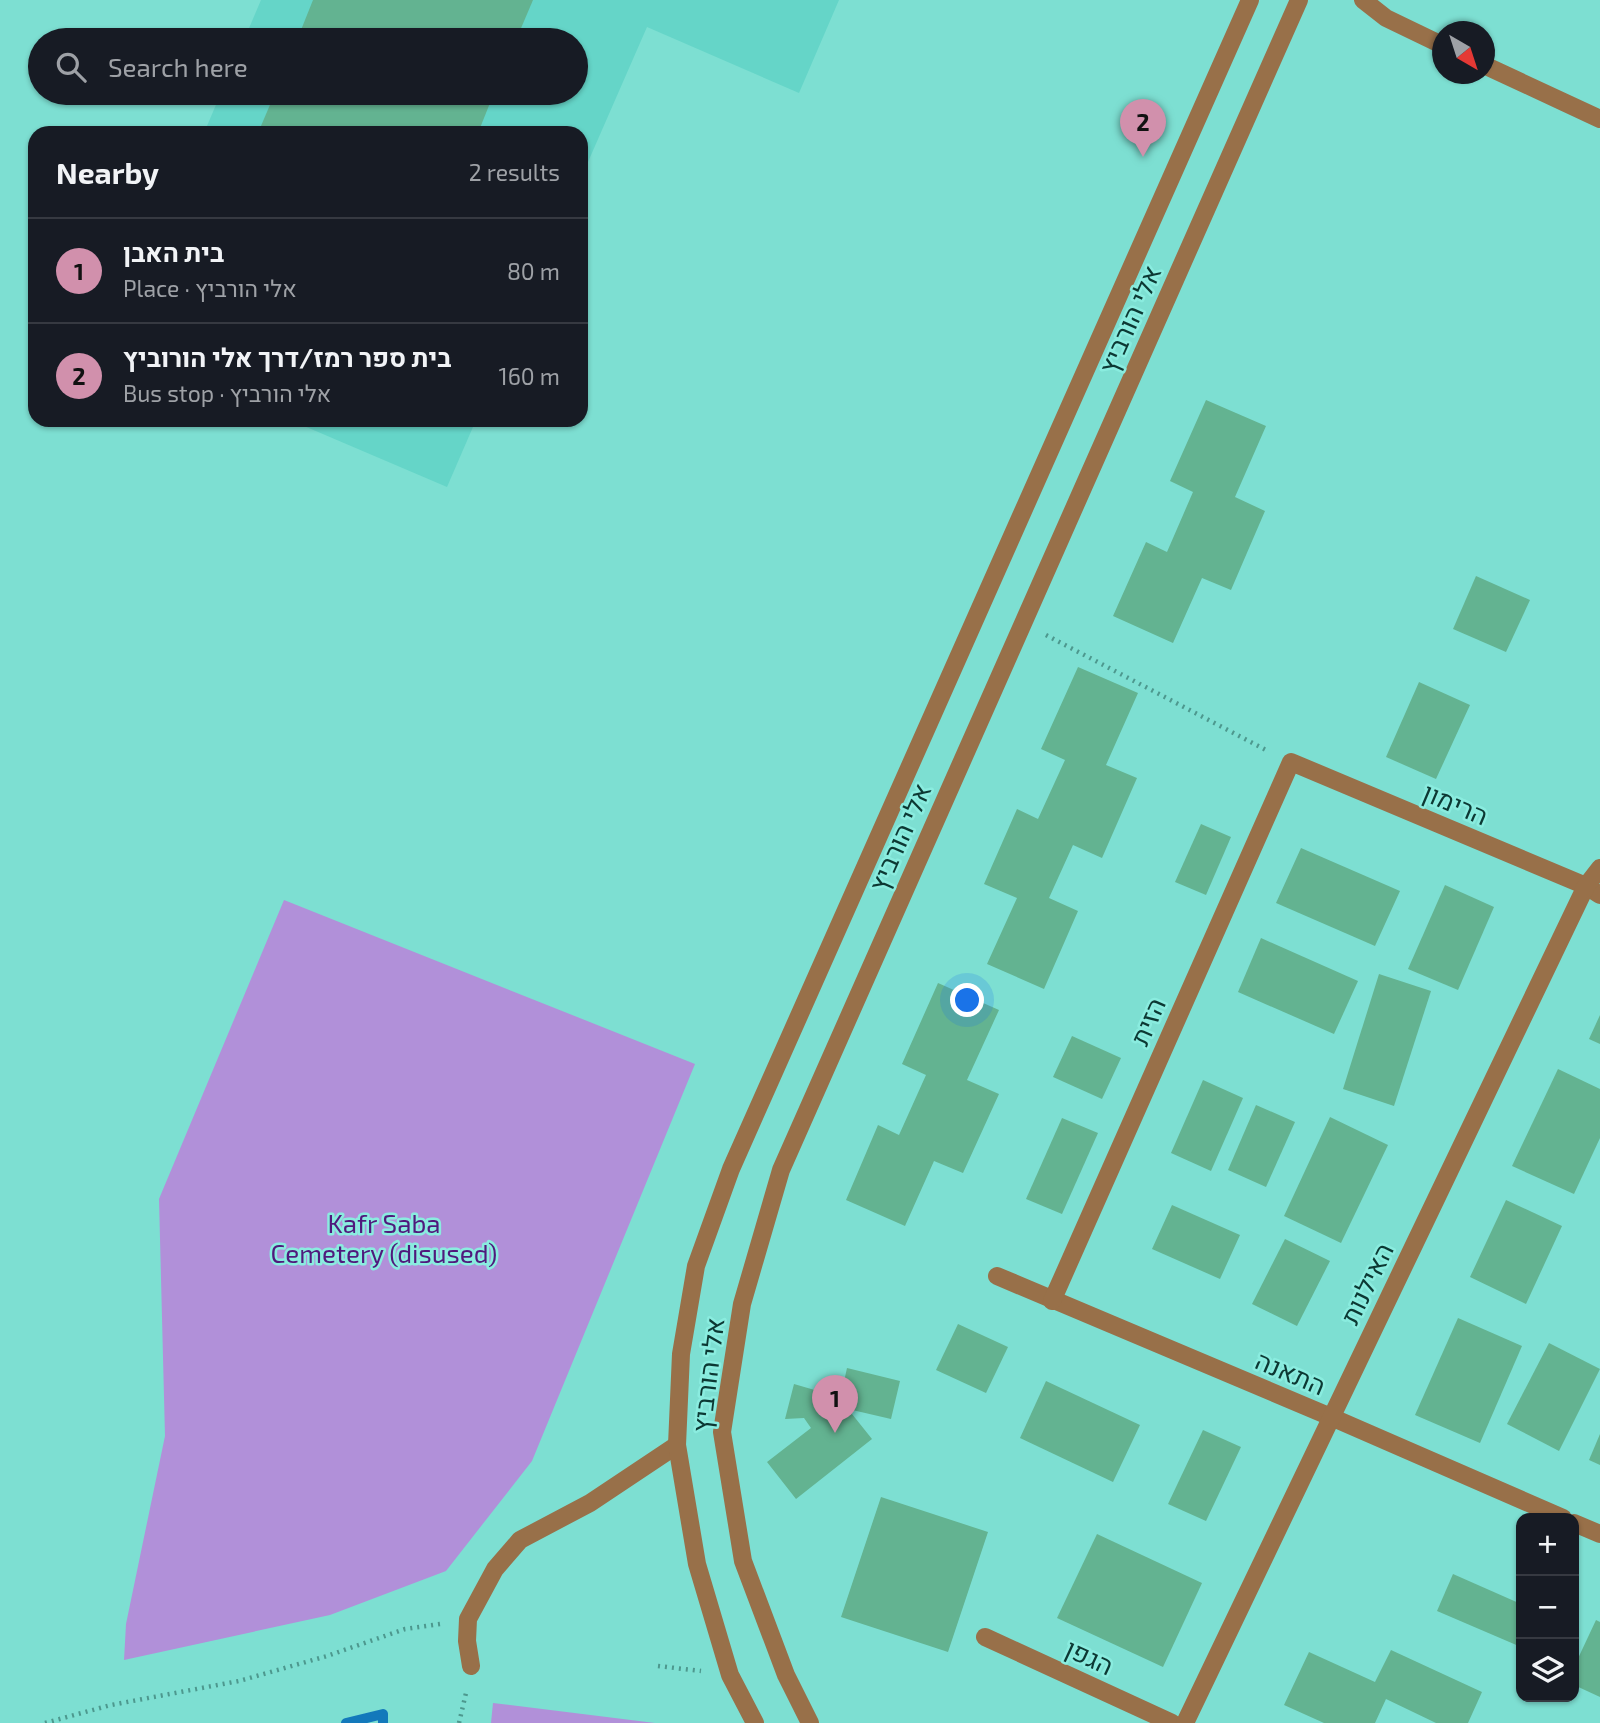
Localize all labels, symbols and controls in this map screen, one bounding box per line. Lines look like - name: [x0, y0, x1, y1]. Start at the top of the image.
- north arrow: [1432, 21, 1495, 84]
- search box: [28, 28, 588, 105]
- icon: search: [52, 48, 90, 86]
- text: Search here: [108, 51, 248, 82]
- pin: 2: [1120, 99, 1166, 157]
- text: Nearby: [56, 154, 159, 190]
- text: 2 results: [469, 158, 560, 186]
- text: בית האבן: [123, 236, 224, 267]
- text: 1: [74, 257, 84, 285]
- text: 80 m: [507, 257, 560, 285]
- street label: אלי הורביץ: [1091, 260, 1167, 378]
- text: Place · אלי הורביץ: [123, 274, 297, 302]
- text: בית ספר רמז/דרך אלי הורוביץ: [123, 341, 451, 372]
- text: 2: [72, 362, 86, 390]
- text: 160 m: [499, 362, 560, 390]
- text: Bus stop · אלי הורביץ: [123, 379, 331, 407]
- street label: הרימון: [1419, 776, 1493, 830]
- street label: אלי הורביץ: [861, 778, 937, 896]
- your location: [950, 983, 984, 1017]
- street label: הזית: [1123, 993, 1171, 1049]
- park label: Kafr Saba Cemetery (disused): [271, 1207, 497, 1268]
- street label: האילנות: [1333, 1237, 1399, 1329]
- street label: אלי הורביץ: [685, 1316, 729, 1434]
- street label: התאנה: [1251, 1343, 1331, 1401]
- pin: 1: [812, 1375, 858, 1433]
- map controls: [1516, 1513, 1579, 1702]
- button: +: [1516, 1513, 1579, 1576]
- button: −: [1516, 1576, 1579, 1639]
- street label: הגפן: [1061, 1632, 1119, 1680]
- button: layers: [1516, 1639, 1579, 1702]

